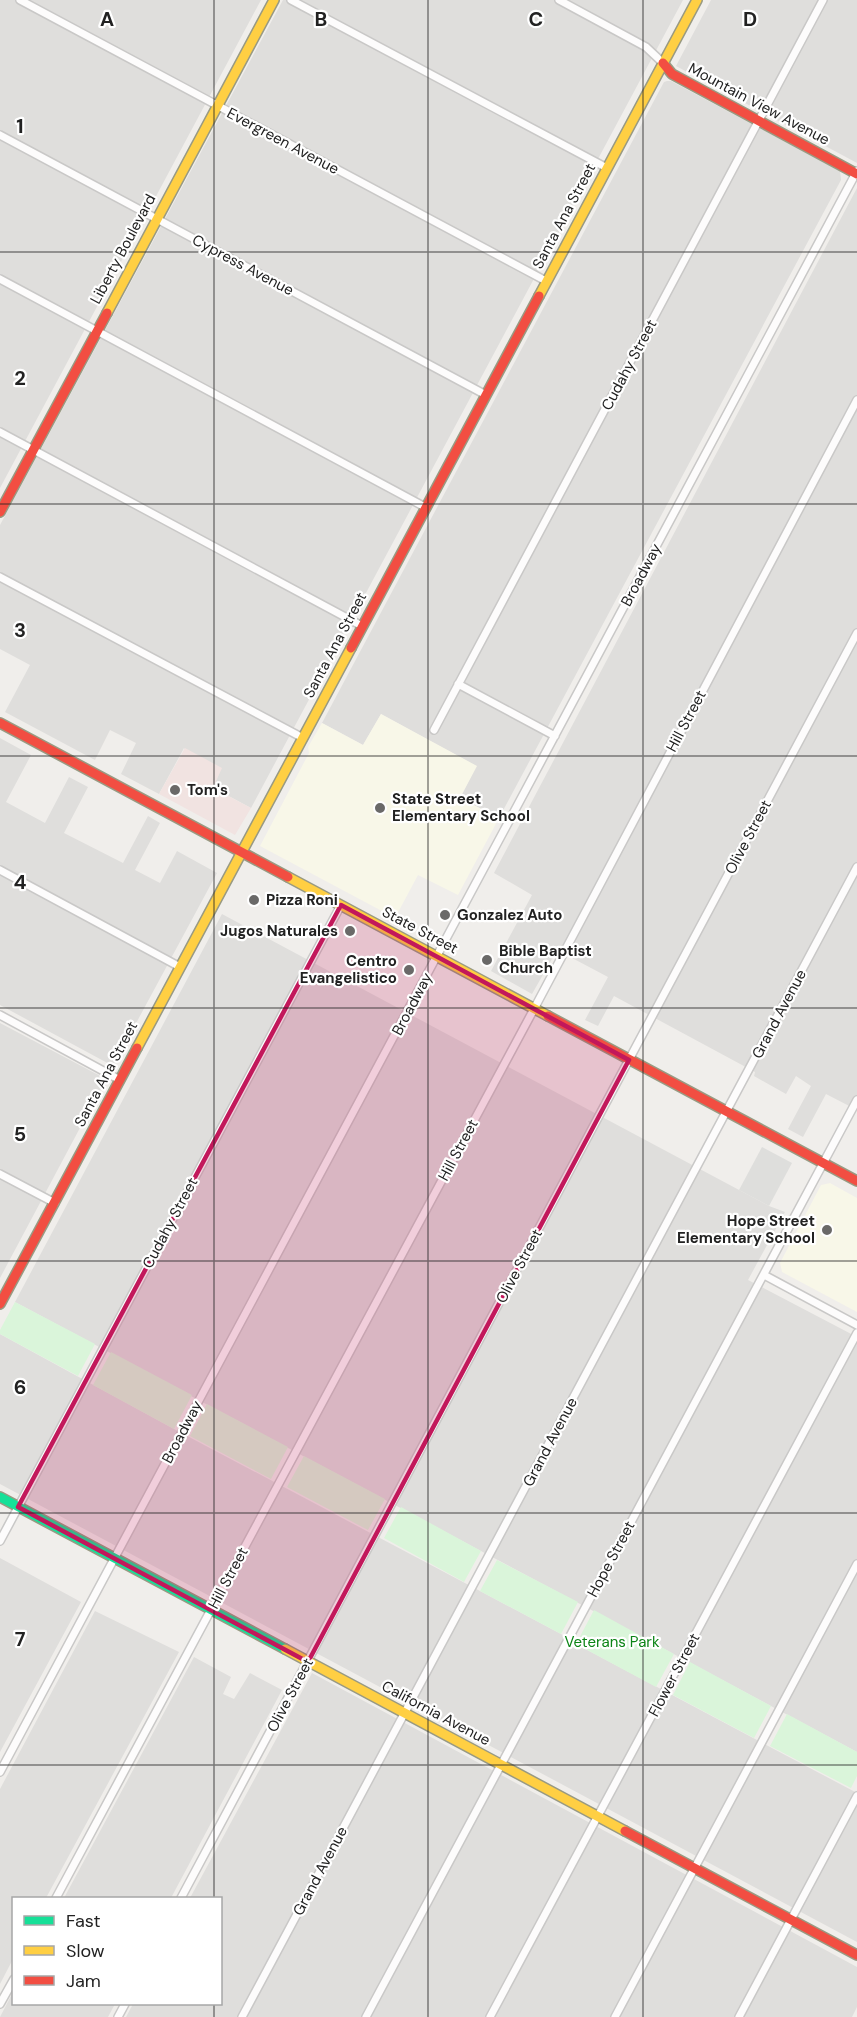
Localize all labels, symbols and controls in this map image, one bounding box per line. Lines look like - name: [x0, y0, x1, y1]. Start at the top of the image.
- text: A: [100, 6, 114, 32]
- text: B: [315, 6, 327, 32]
- text: C: [529, 6, 543, 32]
- text: D: [743, 6, 757, 32]
- street label: Mountain View Avenue: [685, 58, 833, 150]
- street label: Evergreen Avenue: [223, 103, 343, 179]
- text: 1: [16, 113, 24, 139]
- street label: Santa Ana Street: [528, 160, 600, 272]
- street label: Liberty Boulevard: [86, 191, 160, 307]
- street label: Cypress Avenue: [189, 230, 297, 300]
- street label: Cudahy Street: [597, 316, 661, 414]
- text: 2: [14, 365, 26, 391]
- street label: Broadway: [616, 540, 666, 610]
- street label: Santa Ana Street: [299, 589, 371, 701]
- text: 3: [14, 617, 26, 643]
- street label: Hill Street: [661, 687, 711, 755]
- place label: Tom's: [187, 780, 228, 800]
- marker: Tom's: [168, 783, 182, 797]
- place label: State Street Elementary School: [392, 789, 530, 826]
- street label: Olive Street: [720, 796, 776, 878]
- marker: State Street Elementary School: [373, 801, 387, 815]
- text: 4: [14, 869, 27, 895]
- place label: Pizza Roni: [266, 890, 338, 910]
- marker: Pizza Roni: [247, 893, 261, 907]
- street label: State Street: [379, 902, 462, 958]
- place label: Gonzalez Auto: [457, 905, 562, 925]
- marker: Gonzalez Auto: [438, 908, 452, 922]
- place label: Jugos Naturales: [220, 921, 338, 941]
- marker: Jugos Naturales: [343, 924, 357, 938]
- place label: Bible Baptist Church: [499, 941, 592, 978]
- place label: Centro Evangelistico: [300, 951, 397, 988]
- marker: Bible Baptist Church: [480, 953, 494, 967]
- marker: Centro Evangelistico: [402, 963, 416, 977]
- street label: Grand Avenue: [747, 966, 811, 1062]
- street label: Broadway: [387, 969, 437, 1039]
- street label: Santa Ana Street: [70, 1018, 142, 1130]
- street label: Hill Street: [433, 1116, 483, 1184]
- text: 5: [14, 1121, 26, 1147]
- street label: Cudahy Street: [138, 1174, 202, 1272]
- place label: Hope Street Elementary School: [677, 1211, 815, 1248]
- marker: Hope Street Elementary School: [820, 1223, 834, 1237]
- street label: Olive Street: [491, 1225, 547, 1307]
- text: 6: [14, 1374, 26, 1400]
- street label: Grand Avenue: [518, 1394, 582, 1490]
- street label: Broadway: [157, 1397, 207, 1467]
- street label: Hope Street: [583, 1517, 639, 1601]
- street label: Hill Street: [203, 1544, 253, 1612]
- text: 7: [15, 1626, 26, 1652]
- street label: Flower Street: [644, 1630, 704, 1720]
- park label: Veterans Park: [565, 1632, 660, 1652]
- street label: Olive Street: [262, 1654, 318, 1736]
- street label: California Avenue: [378, 1676, 494, 1750]
- street label: Grand Avenue: [288, 1823, 352, 1919]
- legend: [12, 1897, 222, 2005]
- text: Fast: [66, 1909, 101, 1933]
- text: Slow: [66, 1939, 105, 1963]
- text: Jam: [66, 1969, 101, 1993]

